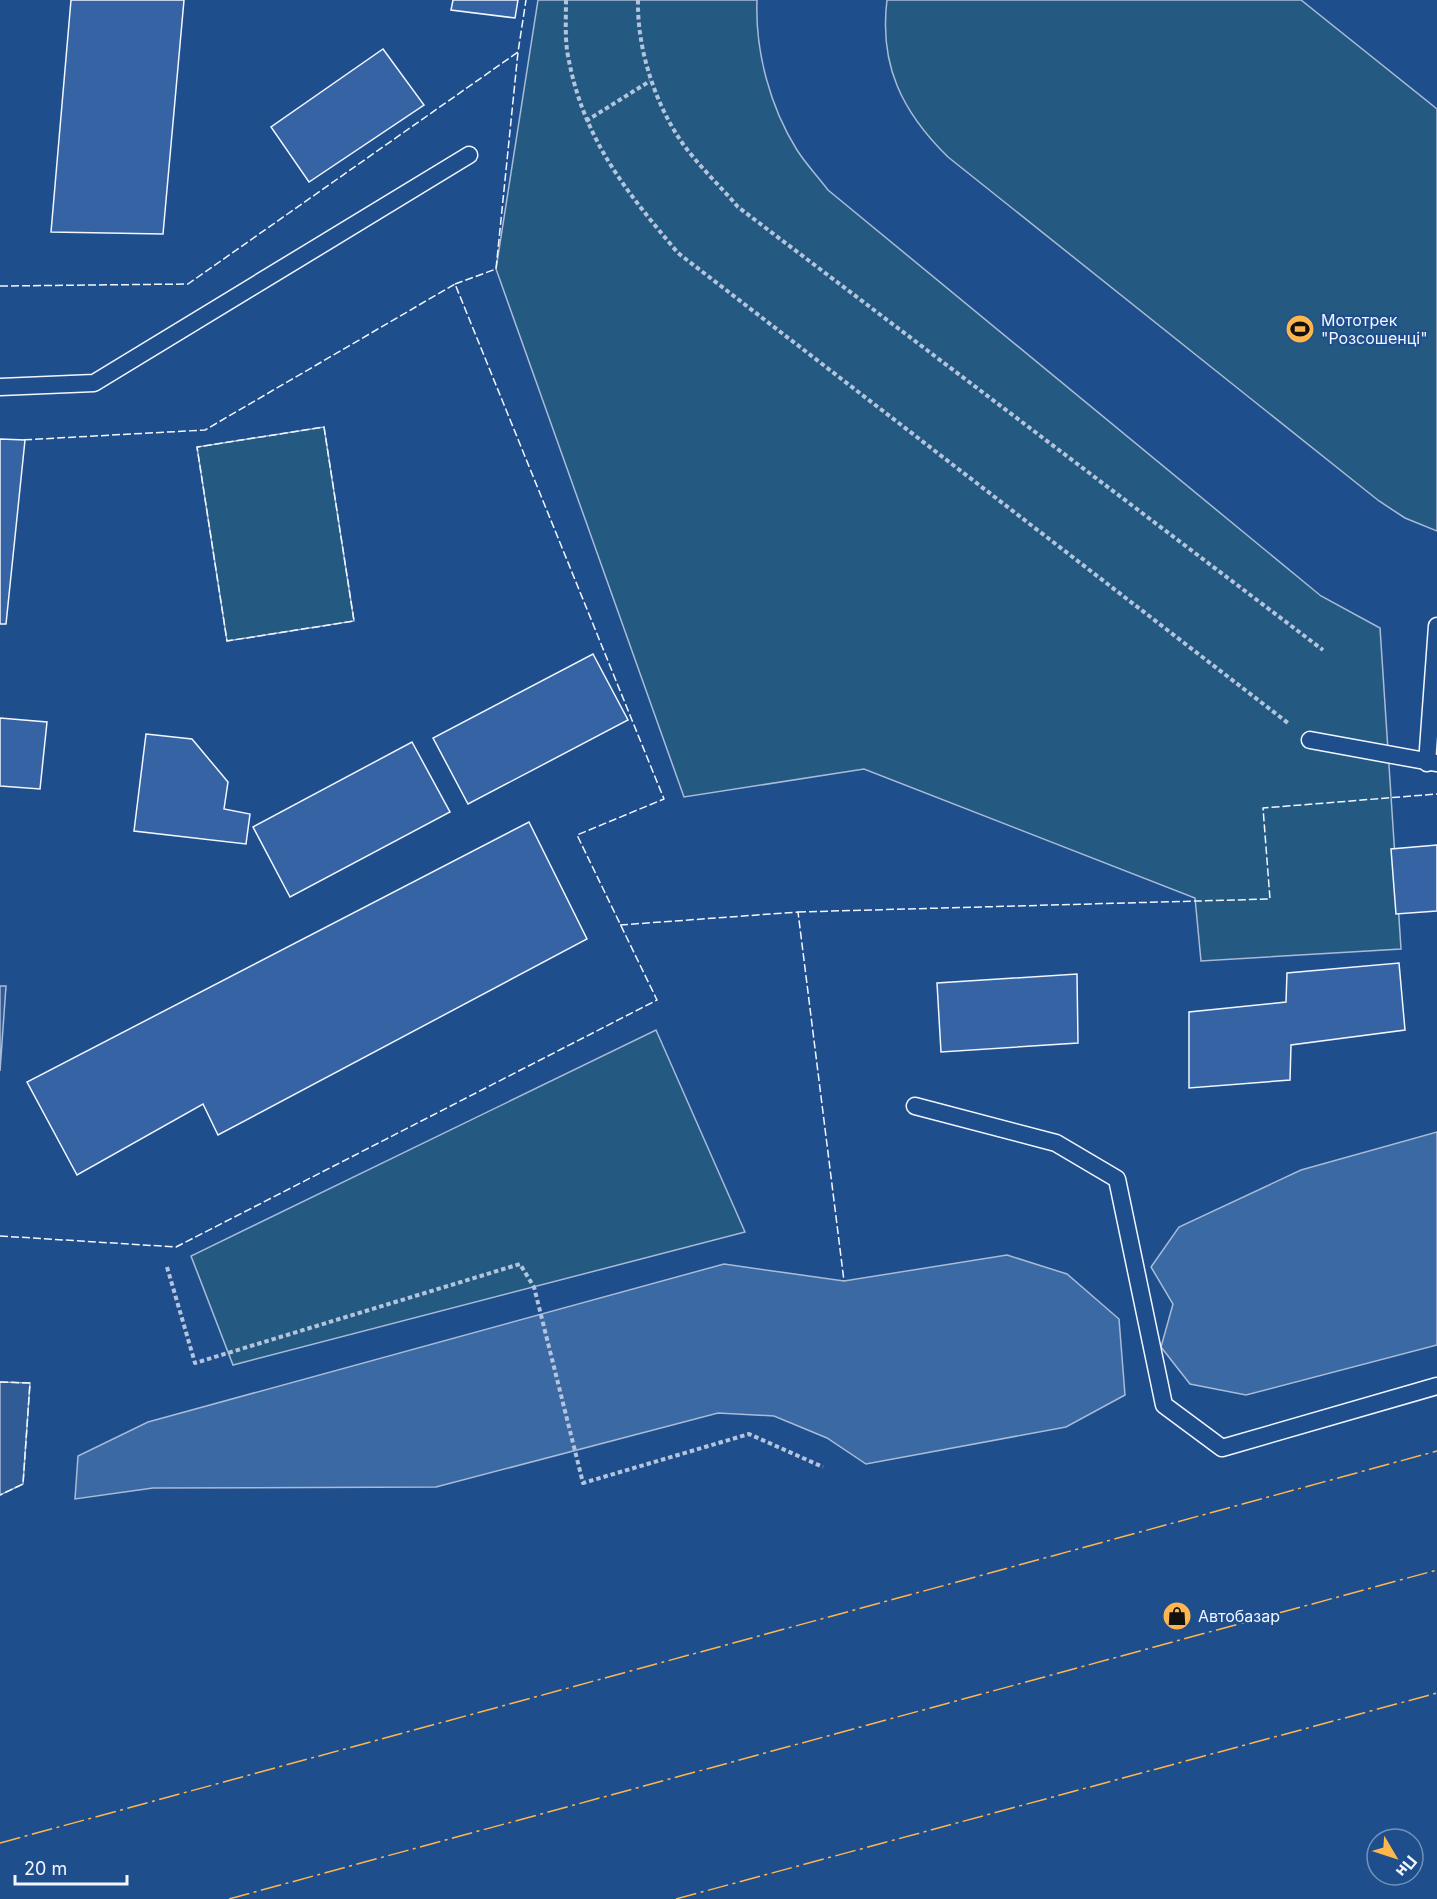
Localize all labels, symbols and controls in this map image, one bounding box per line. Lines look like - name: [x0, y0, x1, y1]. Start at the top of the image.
- place label: Мототрек "Розсошенці": [1321, 310, 1428, 348]
- sports icon: Мототрек "Розсошенці": [1284, 313, 1316, 345]
- shop icon: Автобазар: [1161, 1600, 1193, 1632]
- place label: Автобазар: [1198, 1606, 1280, 1626]
- north arrow: [1365, 1827, 1425, 1887]
- scale bar: [15, 1848, 128, 1886]
- text: Пн: [1392, 1852, 1421, 1881]
- text: 20 m: [24, 1858, 67, 1879]

